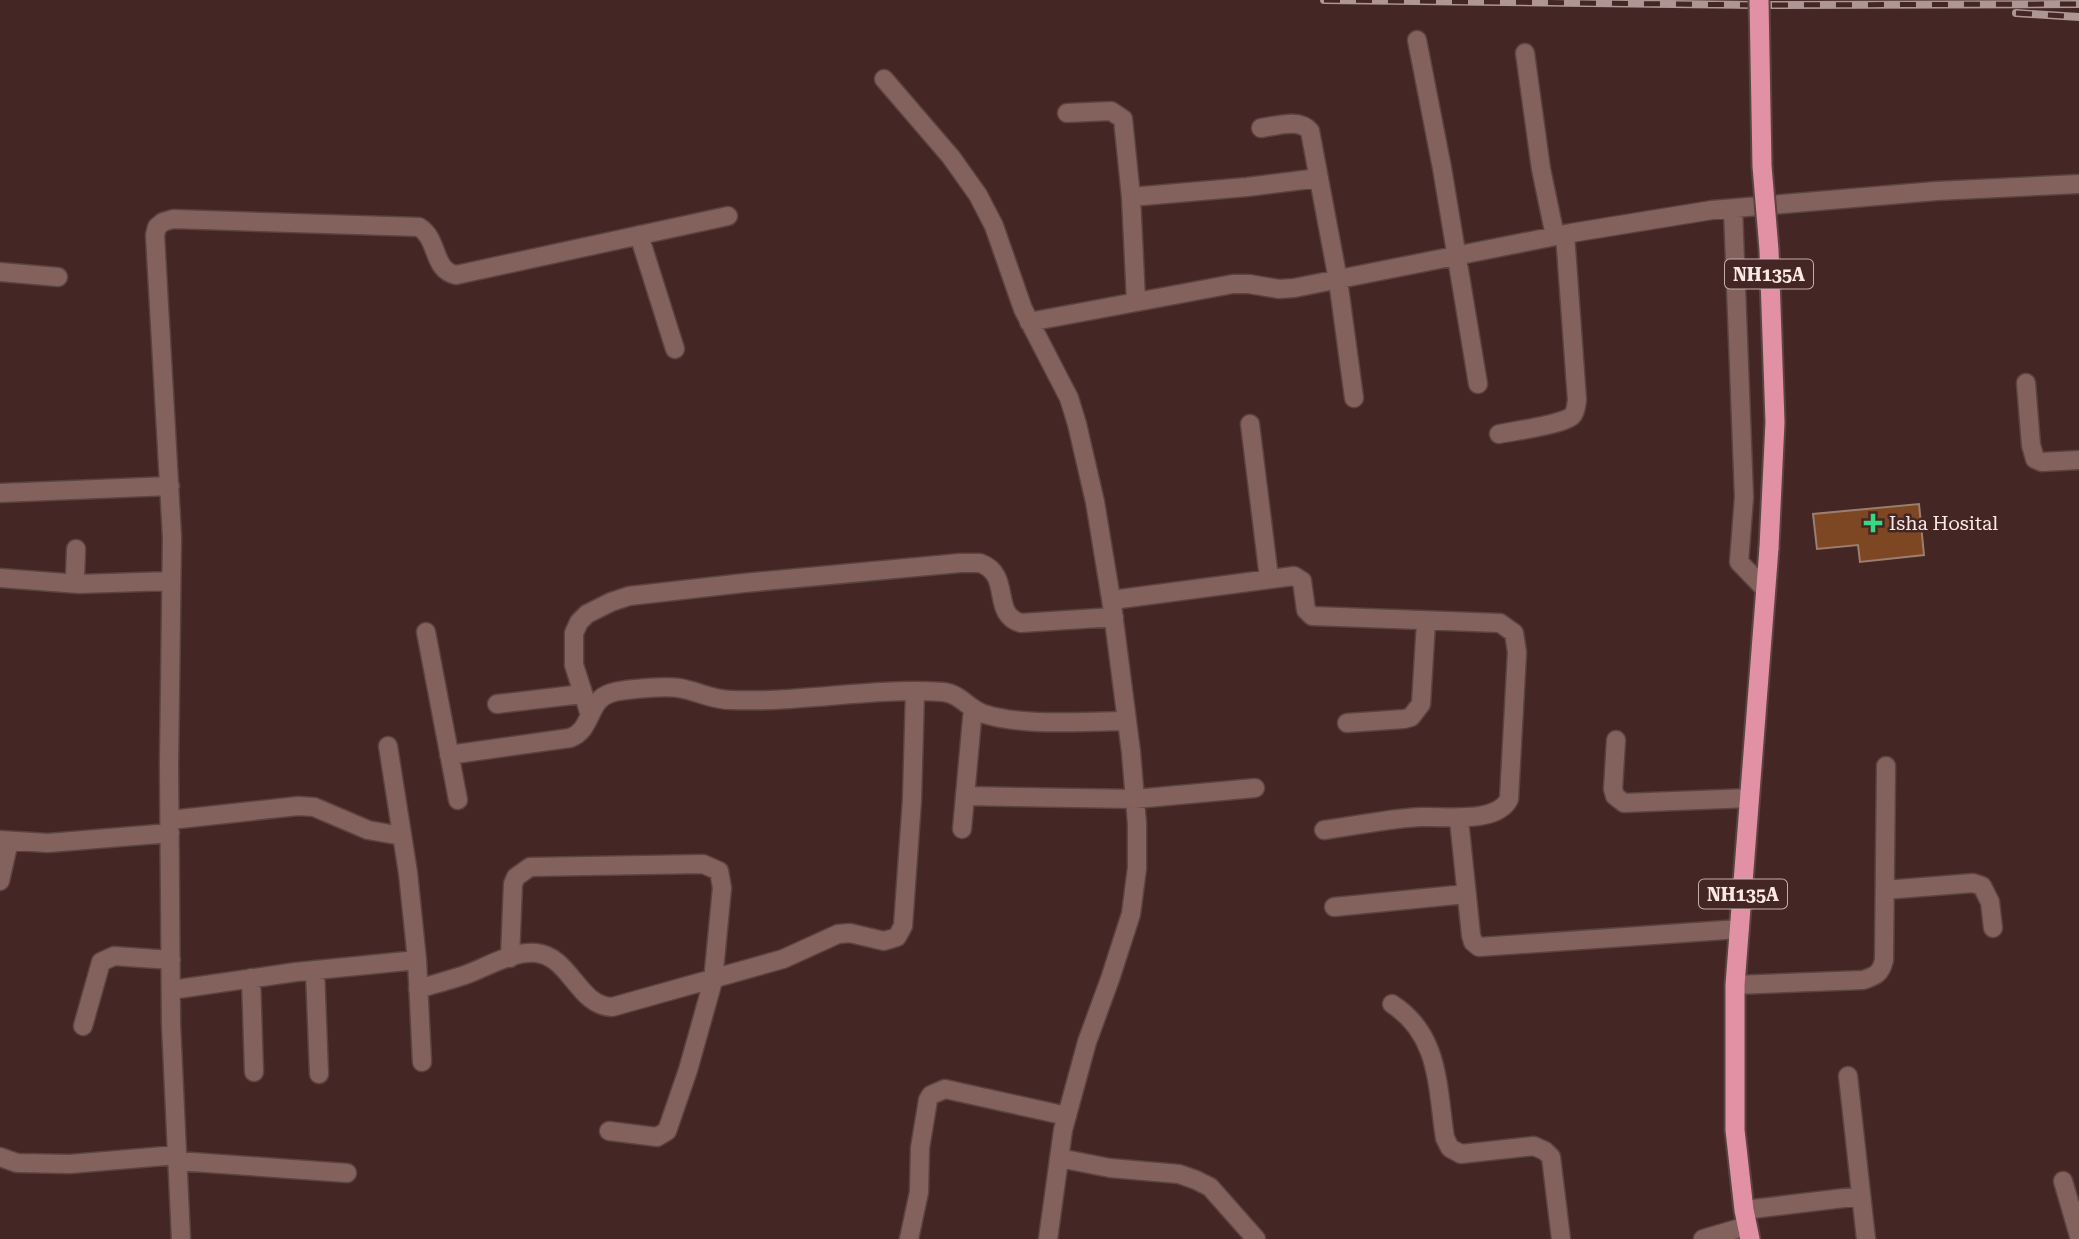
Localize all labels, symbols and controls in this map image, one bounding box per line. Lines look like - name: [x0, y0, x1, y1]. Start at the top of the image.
- road number: NH135A: [1725, 260, 1813, 288]
- place label: Isha Hosital: [1889, 512, 1998, 535]
- marker: Isha Hosital: [1863, 513, 1883, 533]
- road number: NH135A: [1699, 880, 1787, 908]

